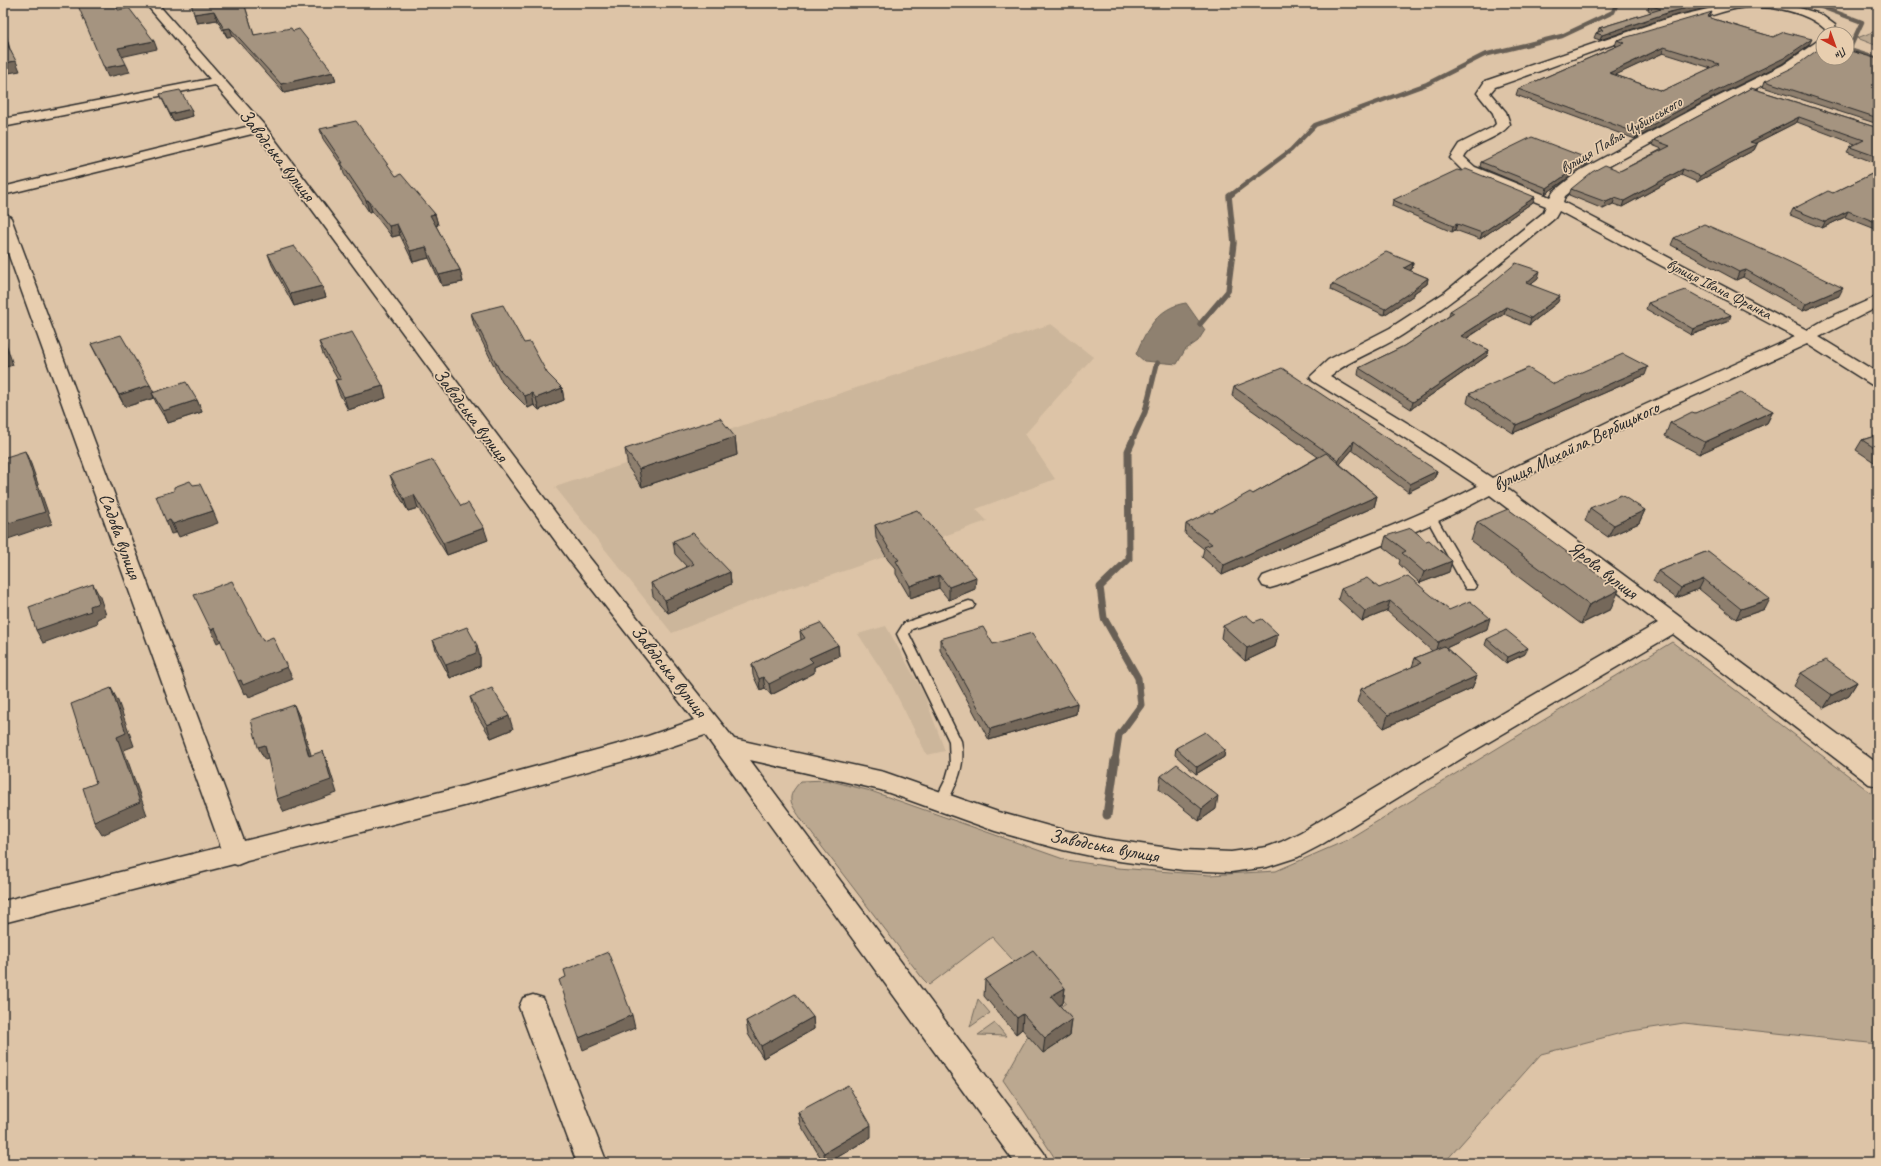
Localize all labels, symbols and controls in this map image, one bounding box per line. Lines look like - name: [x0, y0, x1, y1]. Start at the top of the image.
- north arrow: [1815, 26, 1855, 66]
- text: Пн: [1832, 44, 1850, 63]
- street label: вулиця Павла Чубинського: [1556, 91, 1687, 178]
- street label: Заводська вулиця: [233, 104, 321, 207]
- street label: вулиця Івана Франка: [1663, 254, 1776, 325]
- street label: Заводська вулиця: [428, 364, 515, 468]
- street label: вулиця Михайла Вербицького: [1489, 394, 1665, 497]
- street label: Садова вулиця: [93, 490, 147, 584]
- street label: Ярова вулиця: [1564, 536, 1644, 606]
- street label: Заводська вулиця: [625, 620, 713, 723]
- street label: Заводська вулиця: [1047, 824, 1162, 869]

